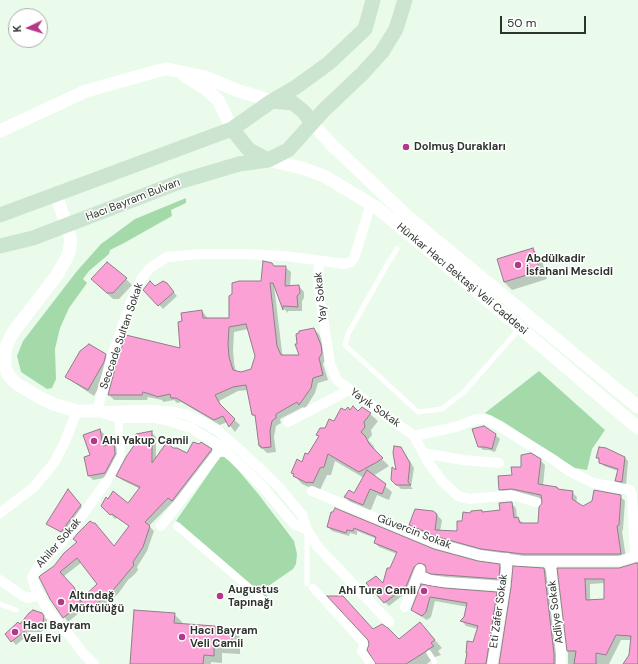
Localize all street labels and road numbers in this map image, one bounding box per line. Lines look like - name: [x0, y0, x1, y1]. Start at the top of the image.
- street label: Hacı Bayram Bulvarı: [84, 176, 182, 224]
- street label: Hünkar Hacı Bektaşi Veli Caddesi: [394, 220, 530, 338]
- street label: Yay Sokak: [312, 271, 330, 323]
- street label: Seccade Sultan Sokak: [98, 281, 146, 391]
- street label: Yayık Sokak: [347, 386, 403, 430]
- street label: Güvercin Sokak: [375, 512, 453, 552]
- street label: Ahiler Sokak: [34, 515, 84, 571]
- street label: Eti Zafer Sokak: [487, 573, 511, 649]
- street label: Adliye Sokak: [546, 580, 566, 644]

